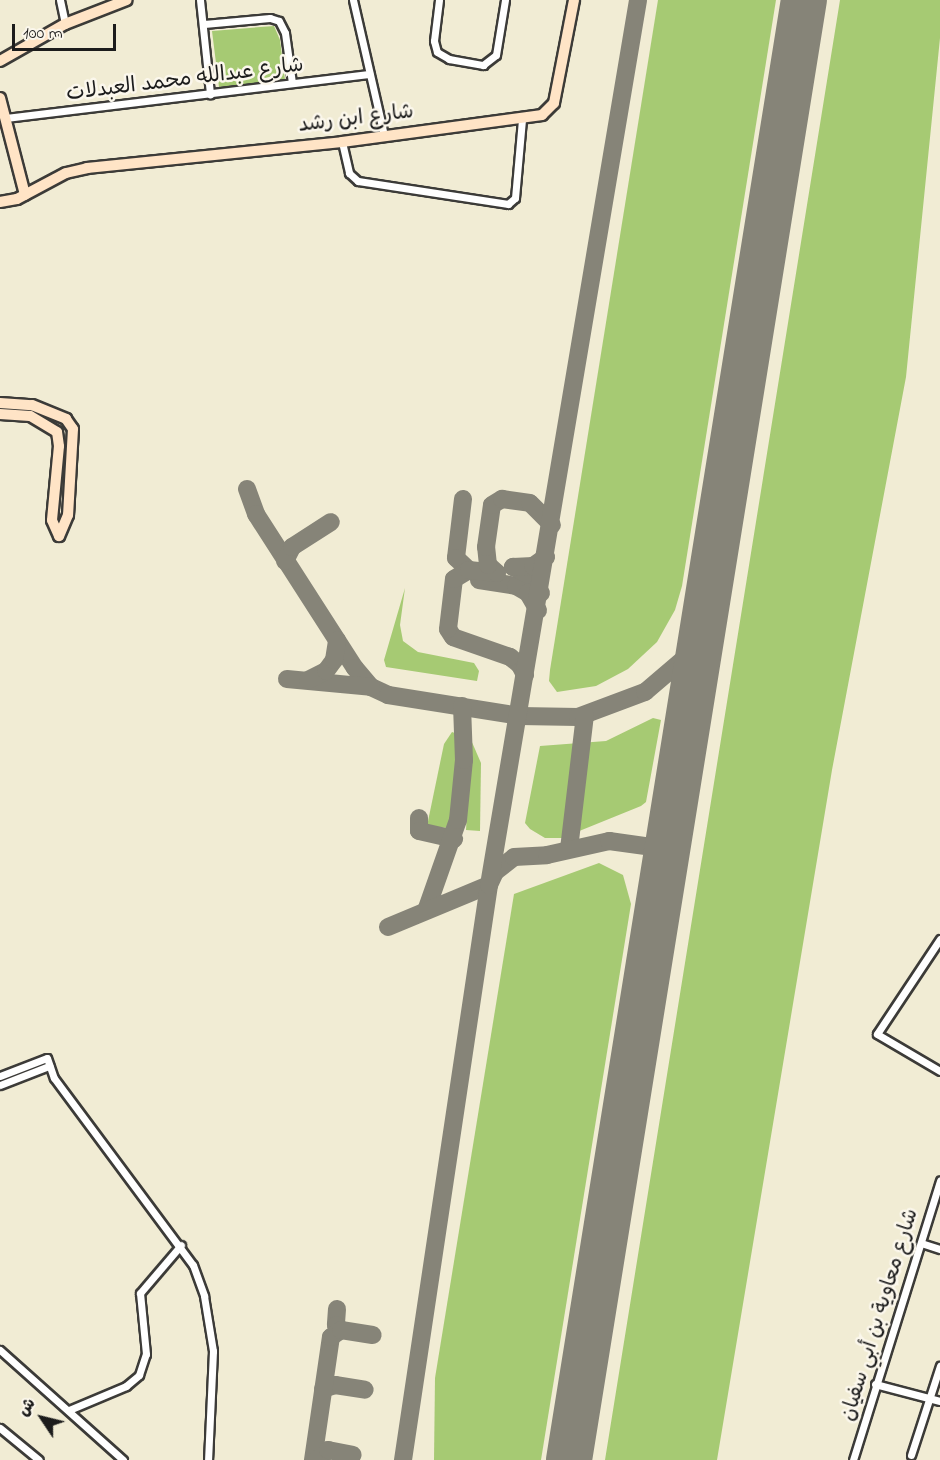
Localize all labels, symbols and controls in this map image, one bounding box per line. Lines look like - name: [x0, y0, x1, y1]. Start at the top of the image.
- scale bar: [15, 12, 118, 50]
- text: 100 m: [23, 21, 63, 47]
- street label: شارع عبدالله محمد العبدلات: [65, 53, 305, 107]
- street label: شارع ابن رشد: [297, 99, 415, 139]
- street label: شارع معاوية بن أبي سفيان: [836, 1206, 924, 1424]
- north arrow: [12, 1388, 72, 1448]
- text: ش: [12, 1394, 42, 1422]

